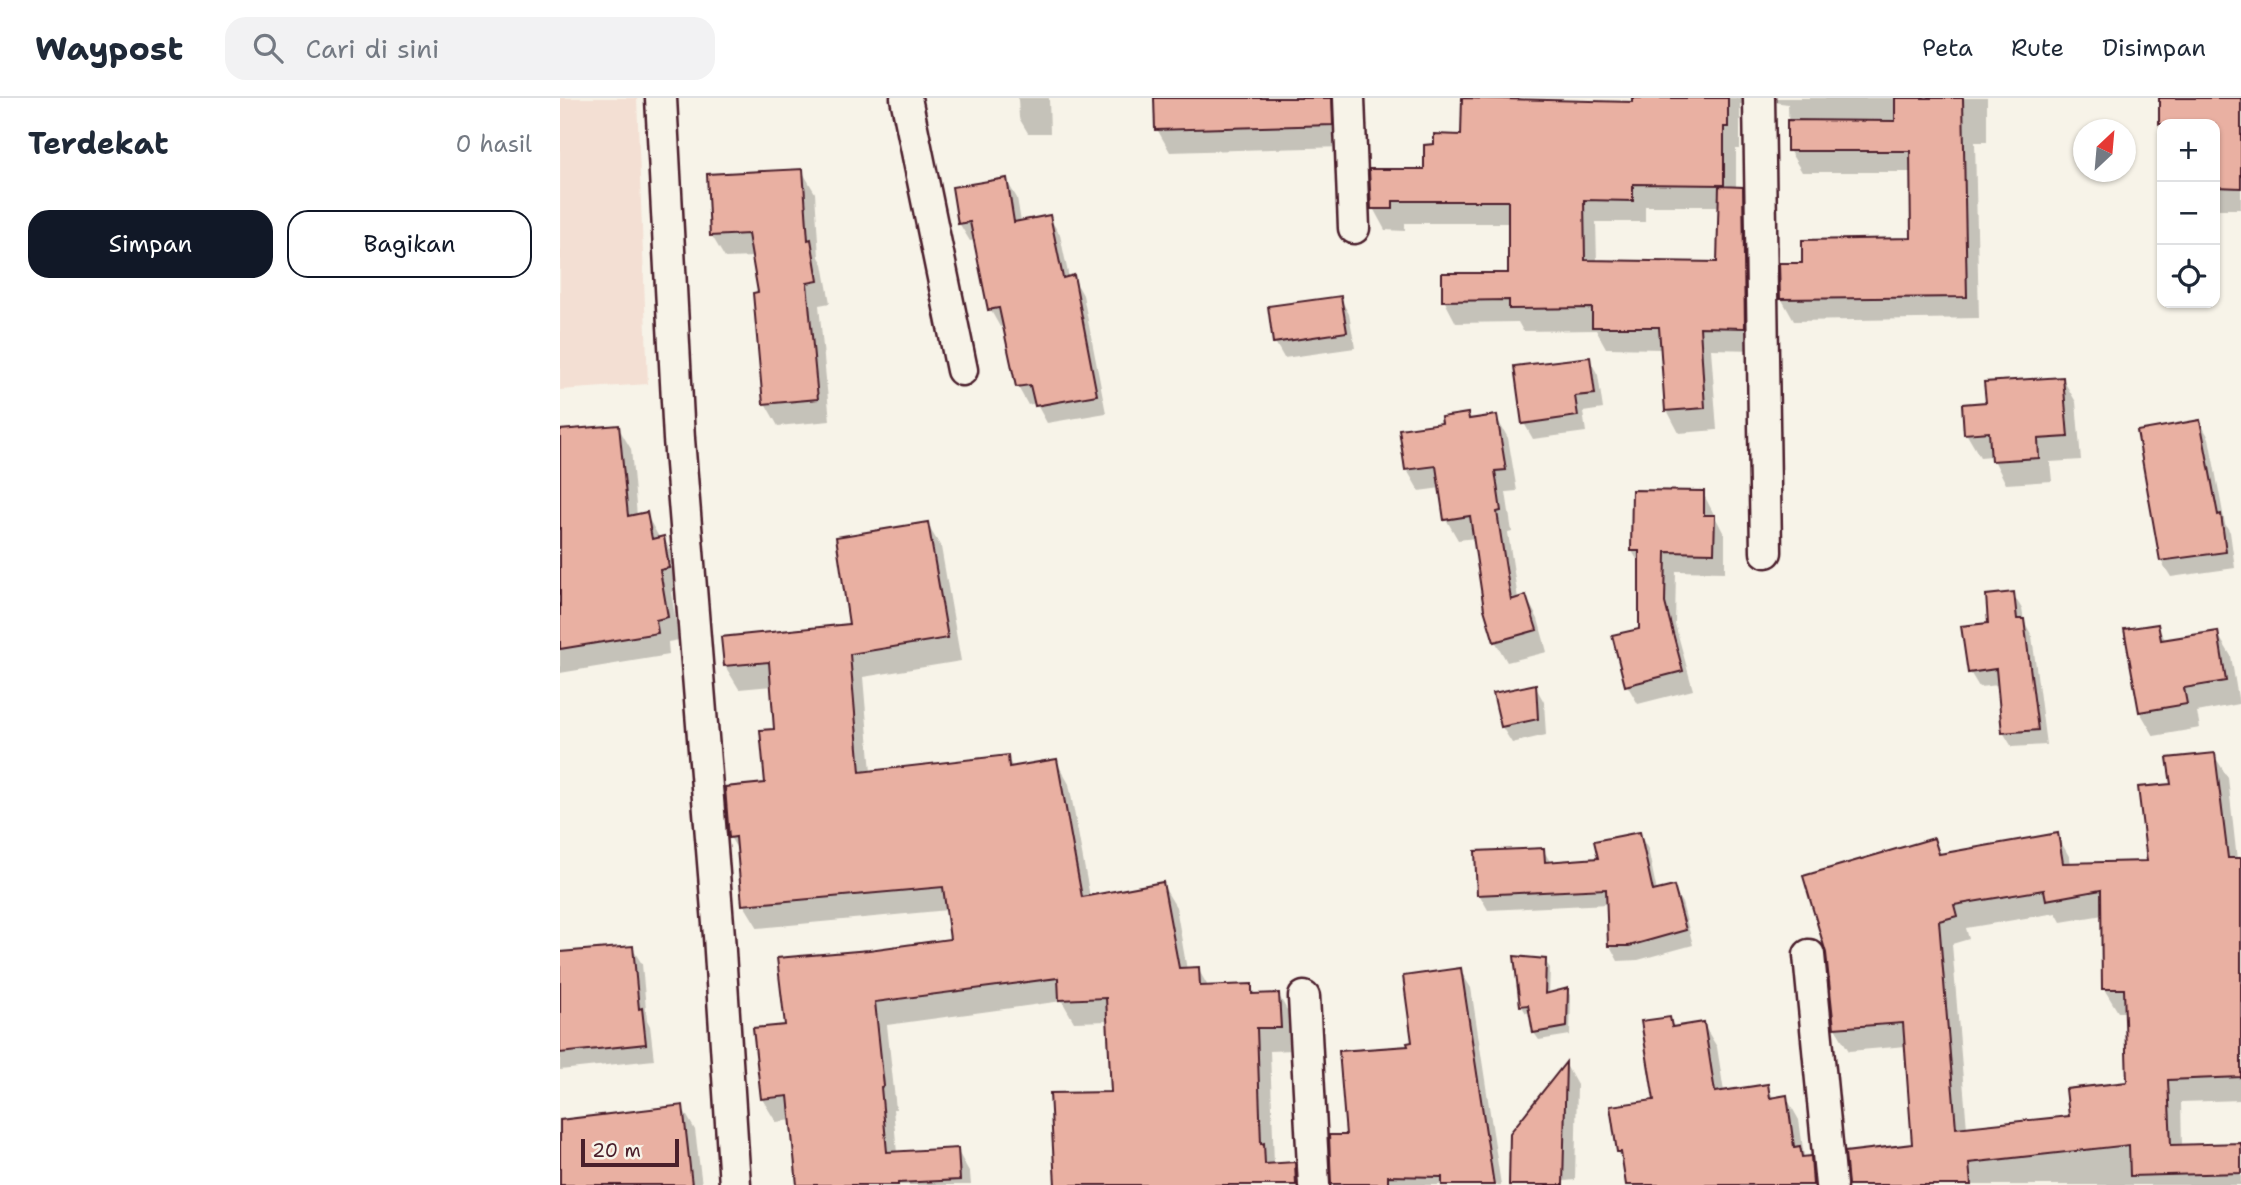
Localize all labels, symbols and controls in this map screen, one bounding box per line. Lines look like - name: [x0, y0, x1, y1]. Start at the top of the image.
- search box: [225, 17, 715, 80]
- text: Waypost: [35, 26, 183, 71]
- icon: search: [249, 29, 287, 67]
- text: Cari di sini: [305, 31, 439, 66]
- text: Peta: [1922, 32, 1973, 64]
- text: Rute: [2011, 32, 2064, 64]
- text: Disimpan: [2102, 32, 2206, 64]
- north arrow: [2073, 119, 2136, 182]
- map controls: [2157, 119, 2220, 308]
- button: +: [2157, 119, 2220, 182]
- text: Terdekat: [28, 123, 168, 164]
- text: 0 hasil: [456, 129, 532, 159]
- button: −: [2157, 182, 2220, 245]
- button: Simpan: [28, 210, 273, 278]
- button: Bagikan: [287, 210, 532, 278]
- button: locate: [2157, 245, 2220, 308]
- scale bar: [581, 1136, 679, 1168]
- text: 20 m: [592, 1138, 641, 1163]

